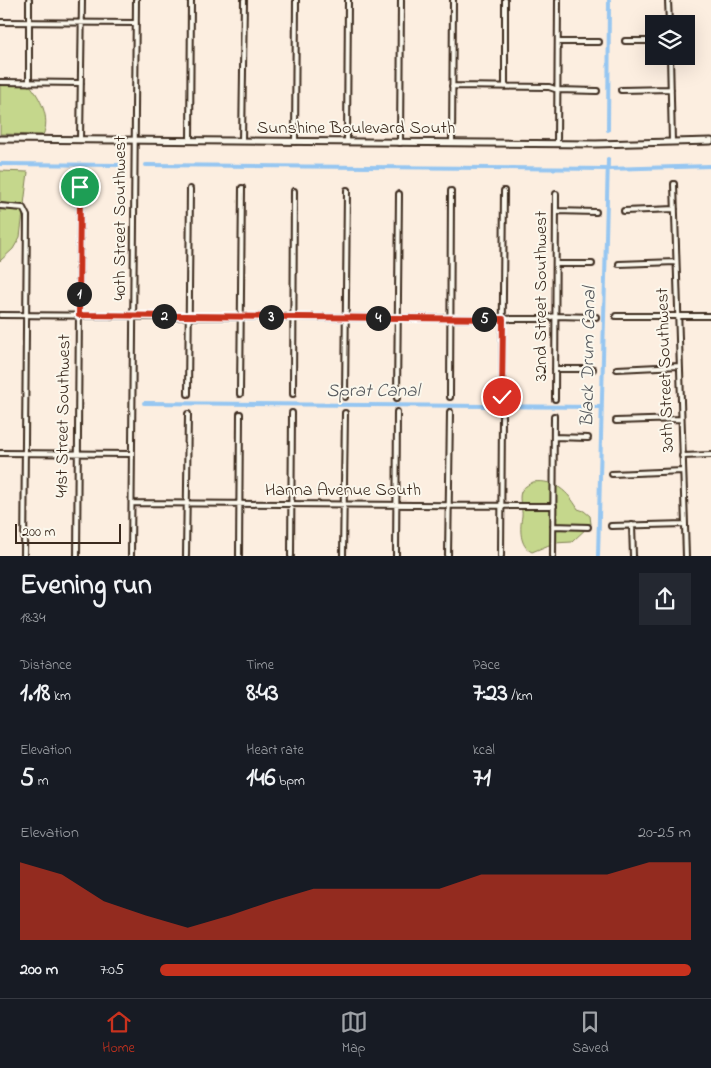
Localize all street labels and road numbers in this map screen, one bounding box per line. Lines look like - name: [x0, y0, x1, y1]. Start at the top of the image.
- street label: Sunshine Boulevard South: [257, 116, 455, 142]
- street label: 40th Street Southwest: [108, 136, 134, 301]
- street label: 32nd Street Southwest: [529, 211, 555, 381]
- street label: 30th Street Southwest: [650, 287, 682, 453]
- street label: 41st Street Southwest: [50, 334, 78, 498]
- street label: Hanna Avenue South: [265, 478, 421, 504]

